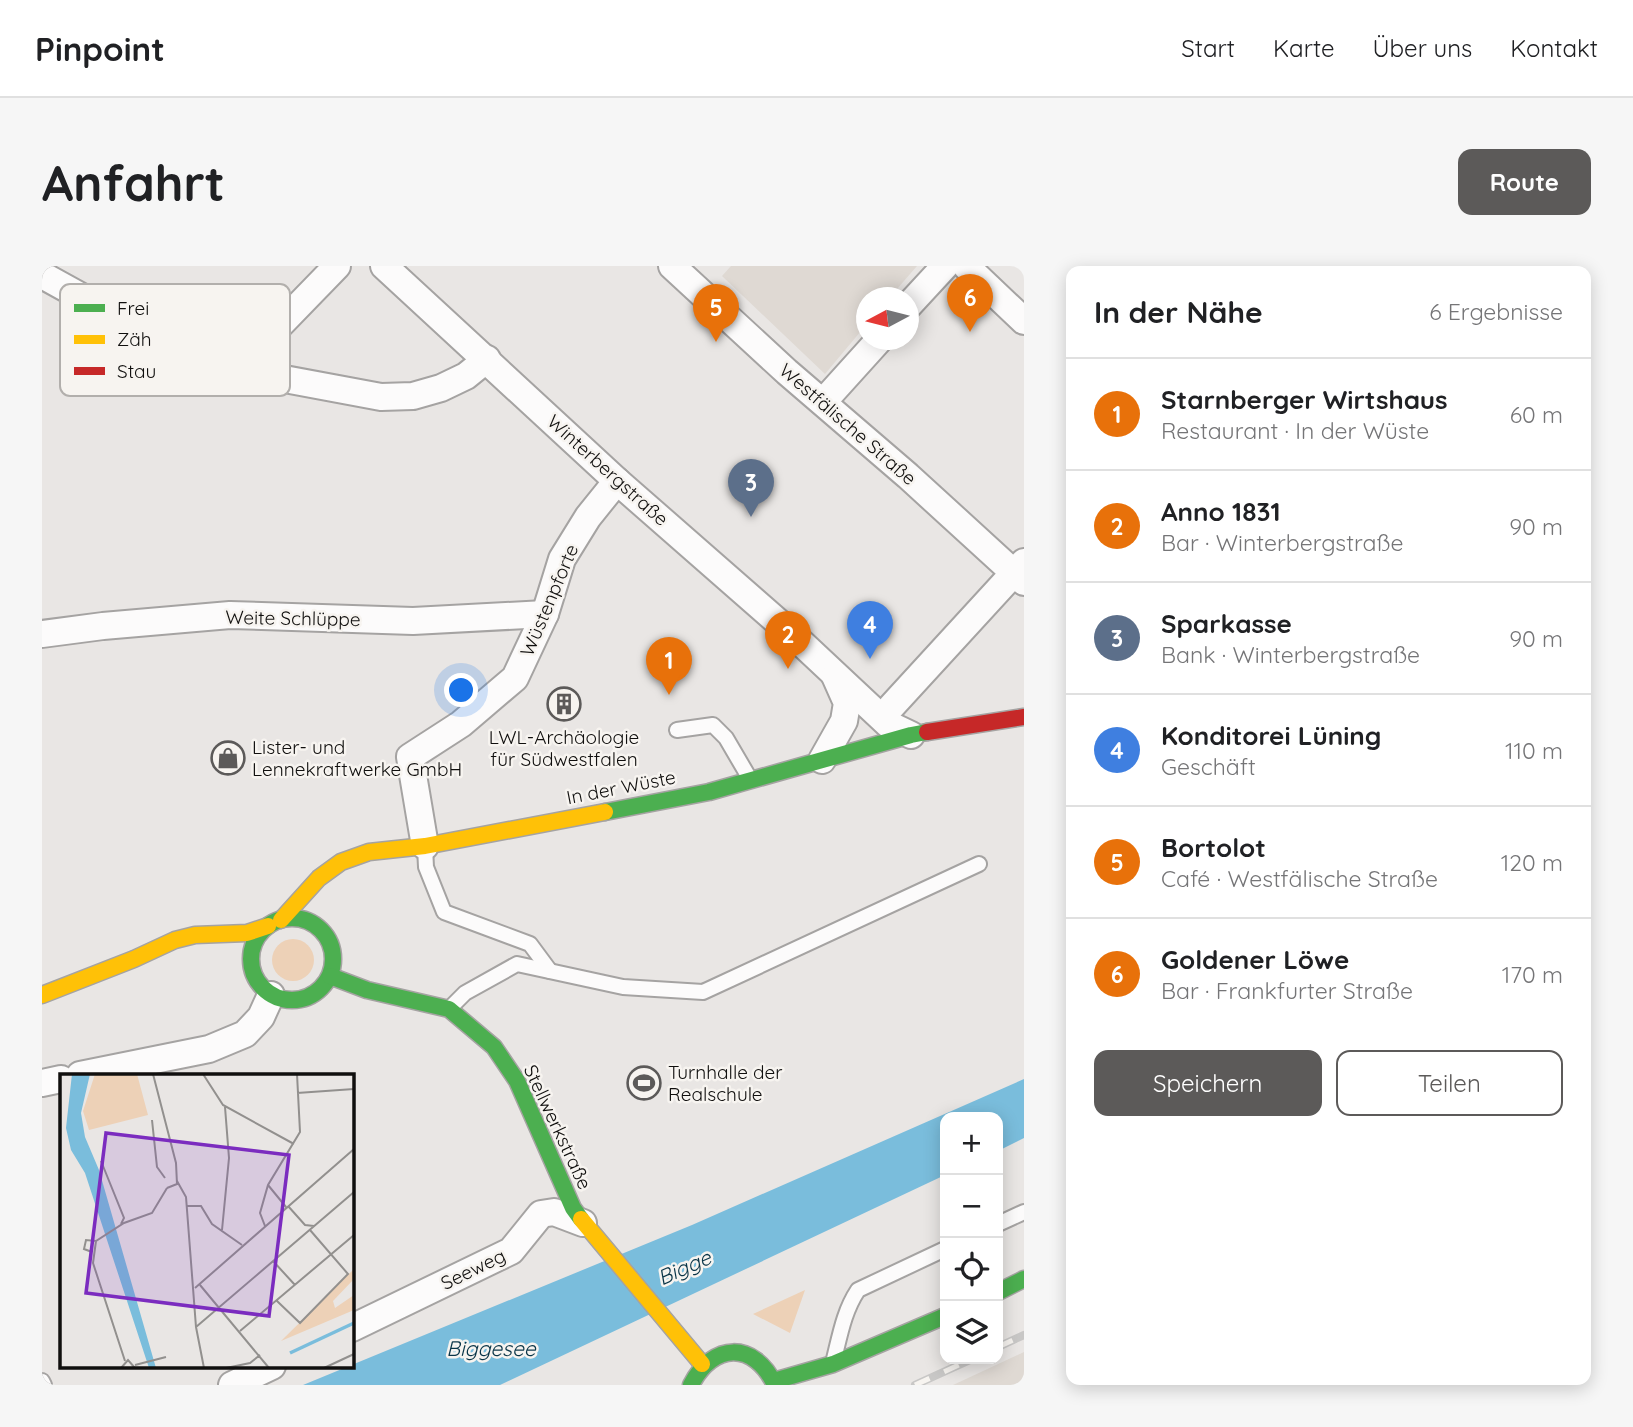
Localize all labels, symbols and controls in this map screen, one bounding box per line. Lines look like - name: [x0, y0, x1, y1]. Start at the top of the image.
- text: Pinpoint: [35, 28, 165, 69]
- text: Start: [1181, 33, 1235, 63]
- text: Karte: [1273, 33, 1334, 63]
- text: Über uns: [1372, 33, 1472, 63]
- text: Kontakt: [1510, 33, 1598, 63]
- button: Route: [1458, 149, 1591, 215]
- text: Anfahrt: [42, 152, 225, 213]
- pin: 6: [947, 274, 993, 332]
- legend: [60, 284, 290, 396]
- pin: 5: [693, 284, 739, 342]
- north arrow: [856, 287, 919, 350]
- text: In der Nähe: [1094, 293, 1263, 331]
- text: Frei: [117, 296, 149, 320]
- text: 6 Ergebnisse: [1429, 297, 1563, 326]
- text: Zäh: [117, 327, 152, 351]
- street label: Westfälische Straße: [774, 358, 922, 490]
- text: Stau: [117, 359, 156, 383]
- text: Starnberger Wirtshaus: [1161, 383, 1448, 416]
- text: 1: [1113, 400, 1121, 429]
- text: 60 m: [1510, 400, 1563, 429]
- street label: Winterbergstraße: [542, 409, 674, 531]
- text: Restaurant · In der Wüste: [1161, 416, 1429, 445]
- pin: 3: [728, 459, 774, 517]
- text: Anno 1831: [1161, 495, 1281, 528]
- text: 2: [1110, 512, 1124, 541]
- text: 90 m: [1509, 512, 1563, 541]
- text: Bar · Winterbergstraße: [1161, 528, 1403, 557]
- street label: Wüstenpforte: [515, 540, 583, 660]
- pin: 4: [847, 601, 893, 659]
- street label: Weite Schlüppe: [225, 605, 361, 631]
- text: Sparkasse: [1161, 607, 1292, 640]
- pin: 2: [765, 611, 811, 669]
- text: 3: [1111, 624, 1123, 653]
- text: 90 m: [1509, 624, 1563, 653]
- pin: 1: [646, 637, 692, 695]
- text: Bank · Winterbergstraße: [1161, 640, 1420, 669]
- your location: [444, 673, 478, 707]
- building icon: LWL-Archäologie für Südwestfalen: [545, 685, 583, 723]
- text: Konditorei Lüning: [1161, 719, 1381, 752]
- place label: LWL-Archäologie für Südwestfalen: [489, 725, 639, 771]
- place label: Lister- und Lennekraftwerke GmbH: [252, 735, 462, 781]
- text: 4: [1110, 736, 1124, 765]
- text: 110 m: [1505, 736, 1563, 765]
- shop icon: Lister- und Lennekraftwerke GmbH: [209, 739, 247, 777]
- text: Geschäft: [1161, 752, 1256, 781]
- street label: In der Wüste: [564, 765, 678, 809]
- text: Bortolot: [1161, 831, 1266, 864]
- text: 5: [1110, 848, 1124, 877]
- text: 120 m: [1501, 848, 1563, 877]
- text: Café · Westfälische Straße: [1161, 864, 1438, 893]
- text: Goldener Löwe: [1161, 943, 1349, 976]
- text: 6: [1111, 960, 1123, 989]
- text: 170 m: [1502, 960, 1563, 989]
- text: Bar · Frankfurter Straße: [1161, 976, 1413, 1005]
- button: Speichern: [1094, 1050, 1322, 1116]
- button: Teilen: [1336, 1050, 1563, 1116]
- place label: Turnhalle der Realschule: [668, 1060, 783, 1106]
- street label: Stellwerkstraße: [519, 1061, 597, 1193]
- sports icon: Turnhalle der Realschule: [625, 1064, 663, 1102]
- inset map: [60, 1074, 354, 1368]
- map controls: [940, 1112, 1003, 1364]
- button: +: [940, 1112, 1003, 1175]
- button: −: [940, 1175, 1003, 1238]
- button: locate: [940, 1238, 1003, 1301]
- street label: Seeweg: [437, 1243, 509, 1295]
- water label: Bigge: [653, 1243, 716, 1290]
- button: layers: [940, 1301, 1003, 1364]
- water label: Biggesee: [446, 1335, 537, 1361]

